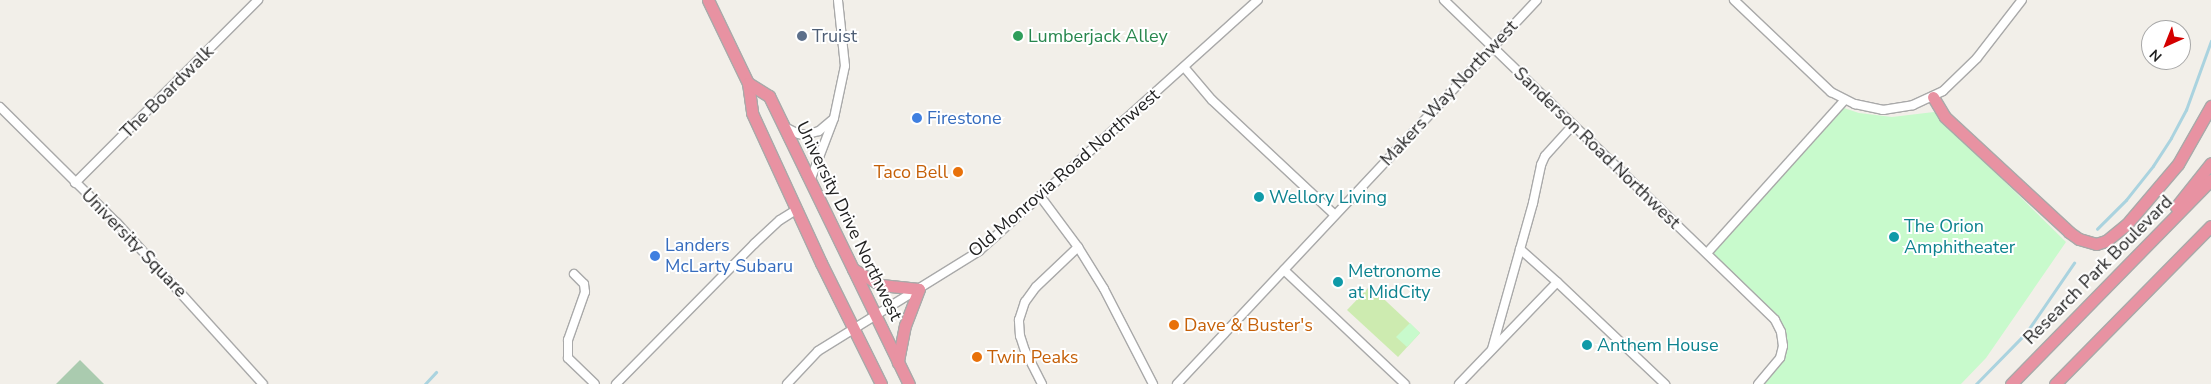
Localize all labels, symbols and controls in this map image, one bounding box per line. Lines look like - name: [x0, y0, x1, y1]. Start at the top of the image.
- street label: Makers Way Northwest: [1376, 16, 1522, 170]
- north arrow: [2141, 20, 2191, 70]
- place label: Truist: [812, 25, 857, 47]
- place label: Lumberjack Alley: [1028, 25, 1168, 47]
- marker: Truist: [796, 30, 808, 42]
- marker: Lumberjack Alley: [1012, 30, 1024, 42]
- street label: The Boardwalk: [116, 41, 218, 143]
- text: N: [2146, 45, 2166, 66]
- street label: Sanderson Road Northwest: [1509, 63, 1685, 233]
- street label: Old Monrovia Road Northwest: [964, 84, 1164, 262]
- place label: Firestone: [927, 107, 1002, 129]
- marker: Firestone: [911, 112, 923, 124]
- street label: University Drive Northwest: [791, 118, 907, 324]
- place label: Taco Bell: [874, 161, 948, 183]
- marker: Taco Bell: [952, 166, 964, 178]
- street label: University Square: [77, 184, 191, 302]
- place label: Wellory Living: [1269, 186, 1387, 208]
- marker: Wellory Living: [1253, 191, 1265, 203]
- street label: Research Park Boulevard: [2019, 191, 2177, 349]
- place label: The Orion Amphitheater: [1904, 216, 2015, 258]
- marker: The Orion Amphitheater: [1888, 231, 1900, 243]
- place label: Landers McLarty Subaru: [665, 235, 793, 278]
- marker: Landers McLarty Subaru: [649, 250, 661, 262]
- place label: Metronome at MidCity: [1348, 261, 1441, 304]
- marker: Metronome at MidCity: [1332, 276, 1344, 288]
- place label: Dave & Buster's: [1184, 314, 1313, 336]
- marker: Dave & Buster's: [1168, 319, 1180, 331]
- place label: Anthem House: [1597, 334, 1719, 356]
- marker: Anthem House: [1581, 339, 1593, 351]
- place label: Twin Peaks: [987, 346, 1078, 368]
- marker: Twin Peaks: [971, 351, 983, 363]

